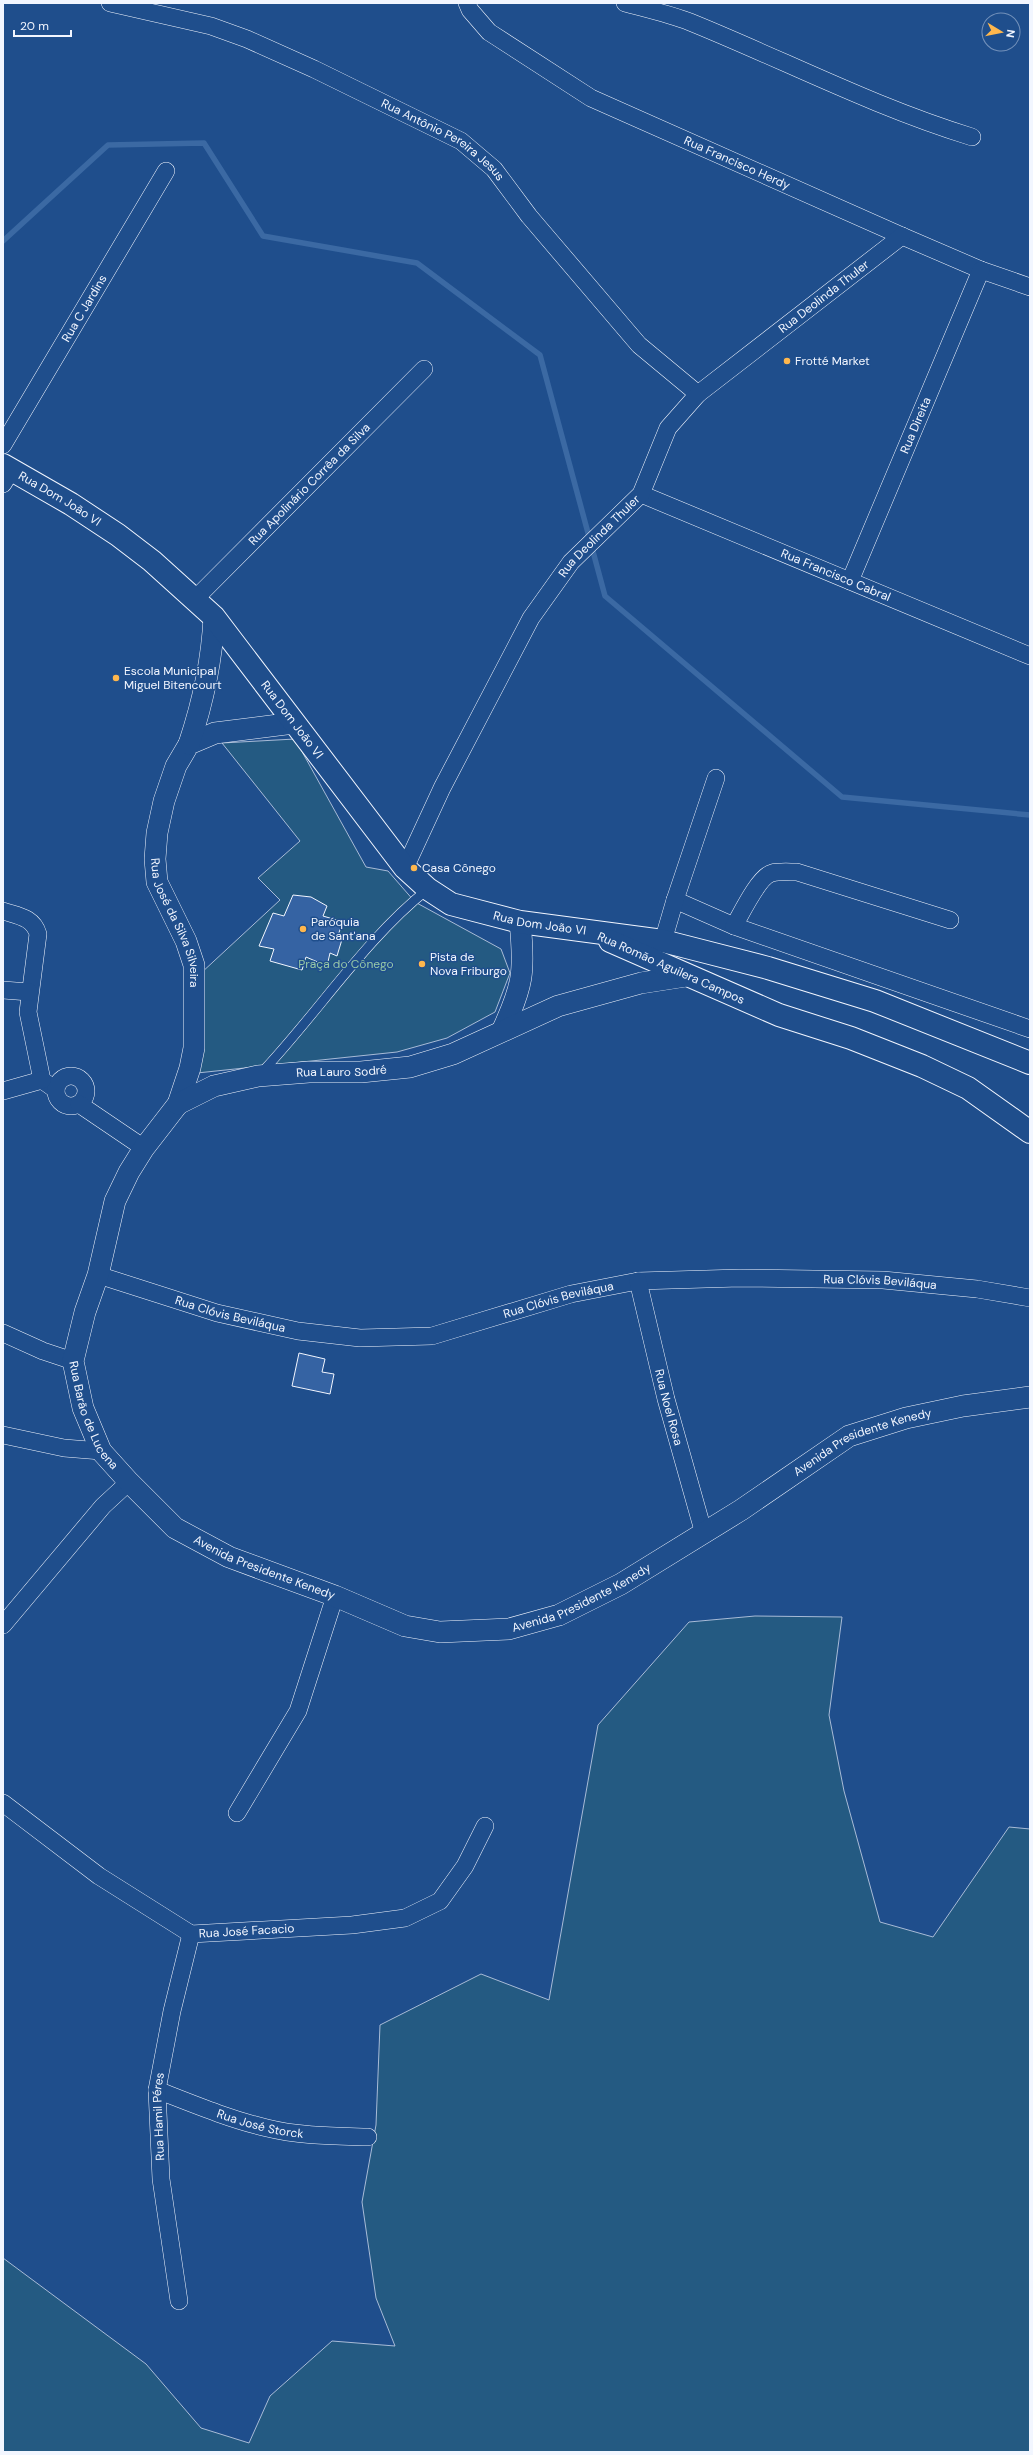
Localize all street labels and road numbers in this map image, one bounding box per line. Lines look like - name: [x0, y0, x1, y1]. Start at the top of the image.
- street label: Rua Antônio Pereira Jesus: [379, 95, 508, 184]
- street label: Rua Francisco Herdy: [682, 132, 793, 193]
- street label: Rua Deolinda Thuler: [775, 256, 873, 337]
- street label: Rua C Jardins: [58, 272, 111, 345]
- street label: Rua Direita: [897, 394, 935, 456]
- street label: Rua Apolinário Corrêa da Silva: [245, 420, 374, 549]
- street label: Rua Dom João VI: [16, 468, 104, 530]
- street label: Rua Deolinda Thuler: [555, 491, 644, 580]
- street label: Rua Francisco Cabral: [779, 545, 893, 605]
- street label: Rua Dom João VI: [257, 677, 327, 762]
- street label: Rua José da Silva Silveira: [147, 857, 202, 988]
- street label: Rua Dom João VI: [492, 907, 587, 939]
- street label: Rua Romão Aguilera Campos: [595, 928, 747, 1008]
- street label: Rua Lauro Sodré: [296, 1061, 388, 1081]
- street label: Rua Clóvis Beviláqua: [823, 1271, 937, 1293]
- street label: Rua Clóvis Beviláqua: [501, 1278, 615, 1322]
- street label: Rua Clóvis Beviláqua: [173, 1292, 287, 1336]
- street label: Rua Barão de Lucena: [65, 1360, 122, 1473]
- street label: Rua Noel Rosa: [651, 1368, 687, 1447]
- street label: Avenida Presidente Kenedy: [790, 1405, 933, 1480]
- street label: Avenida Presidente Kenedy: [191, 1532, 338, 1603]
- street label: Avenida Presidente Kenedy: [510, 1559, 654, 1636]
- street label: Rua José Facacio: [198, 1920, 295, 1942]
- street label: Rua Hamil Péres: [149, 2071, 168, 2161]
- street label: Rua José Storck: [215, 2106, 304, 2142]

